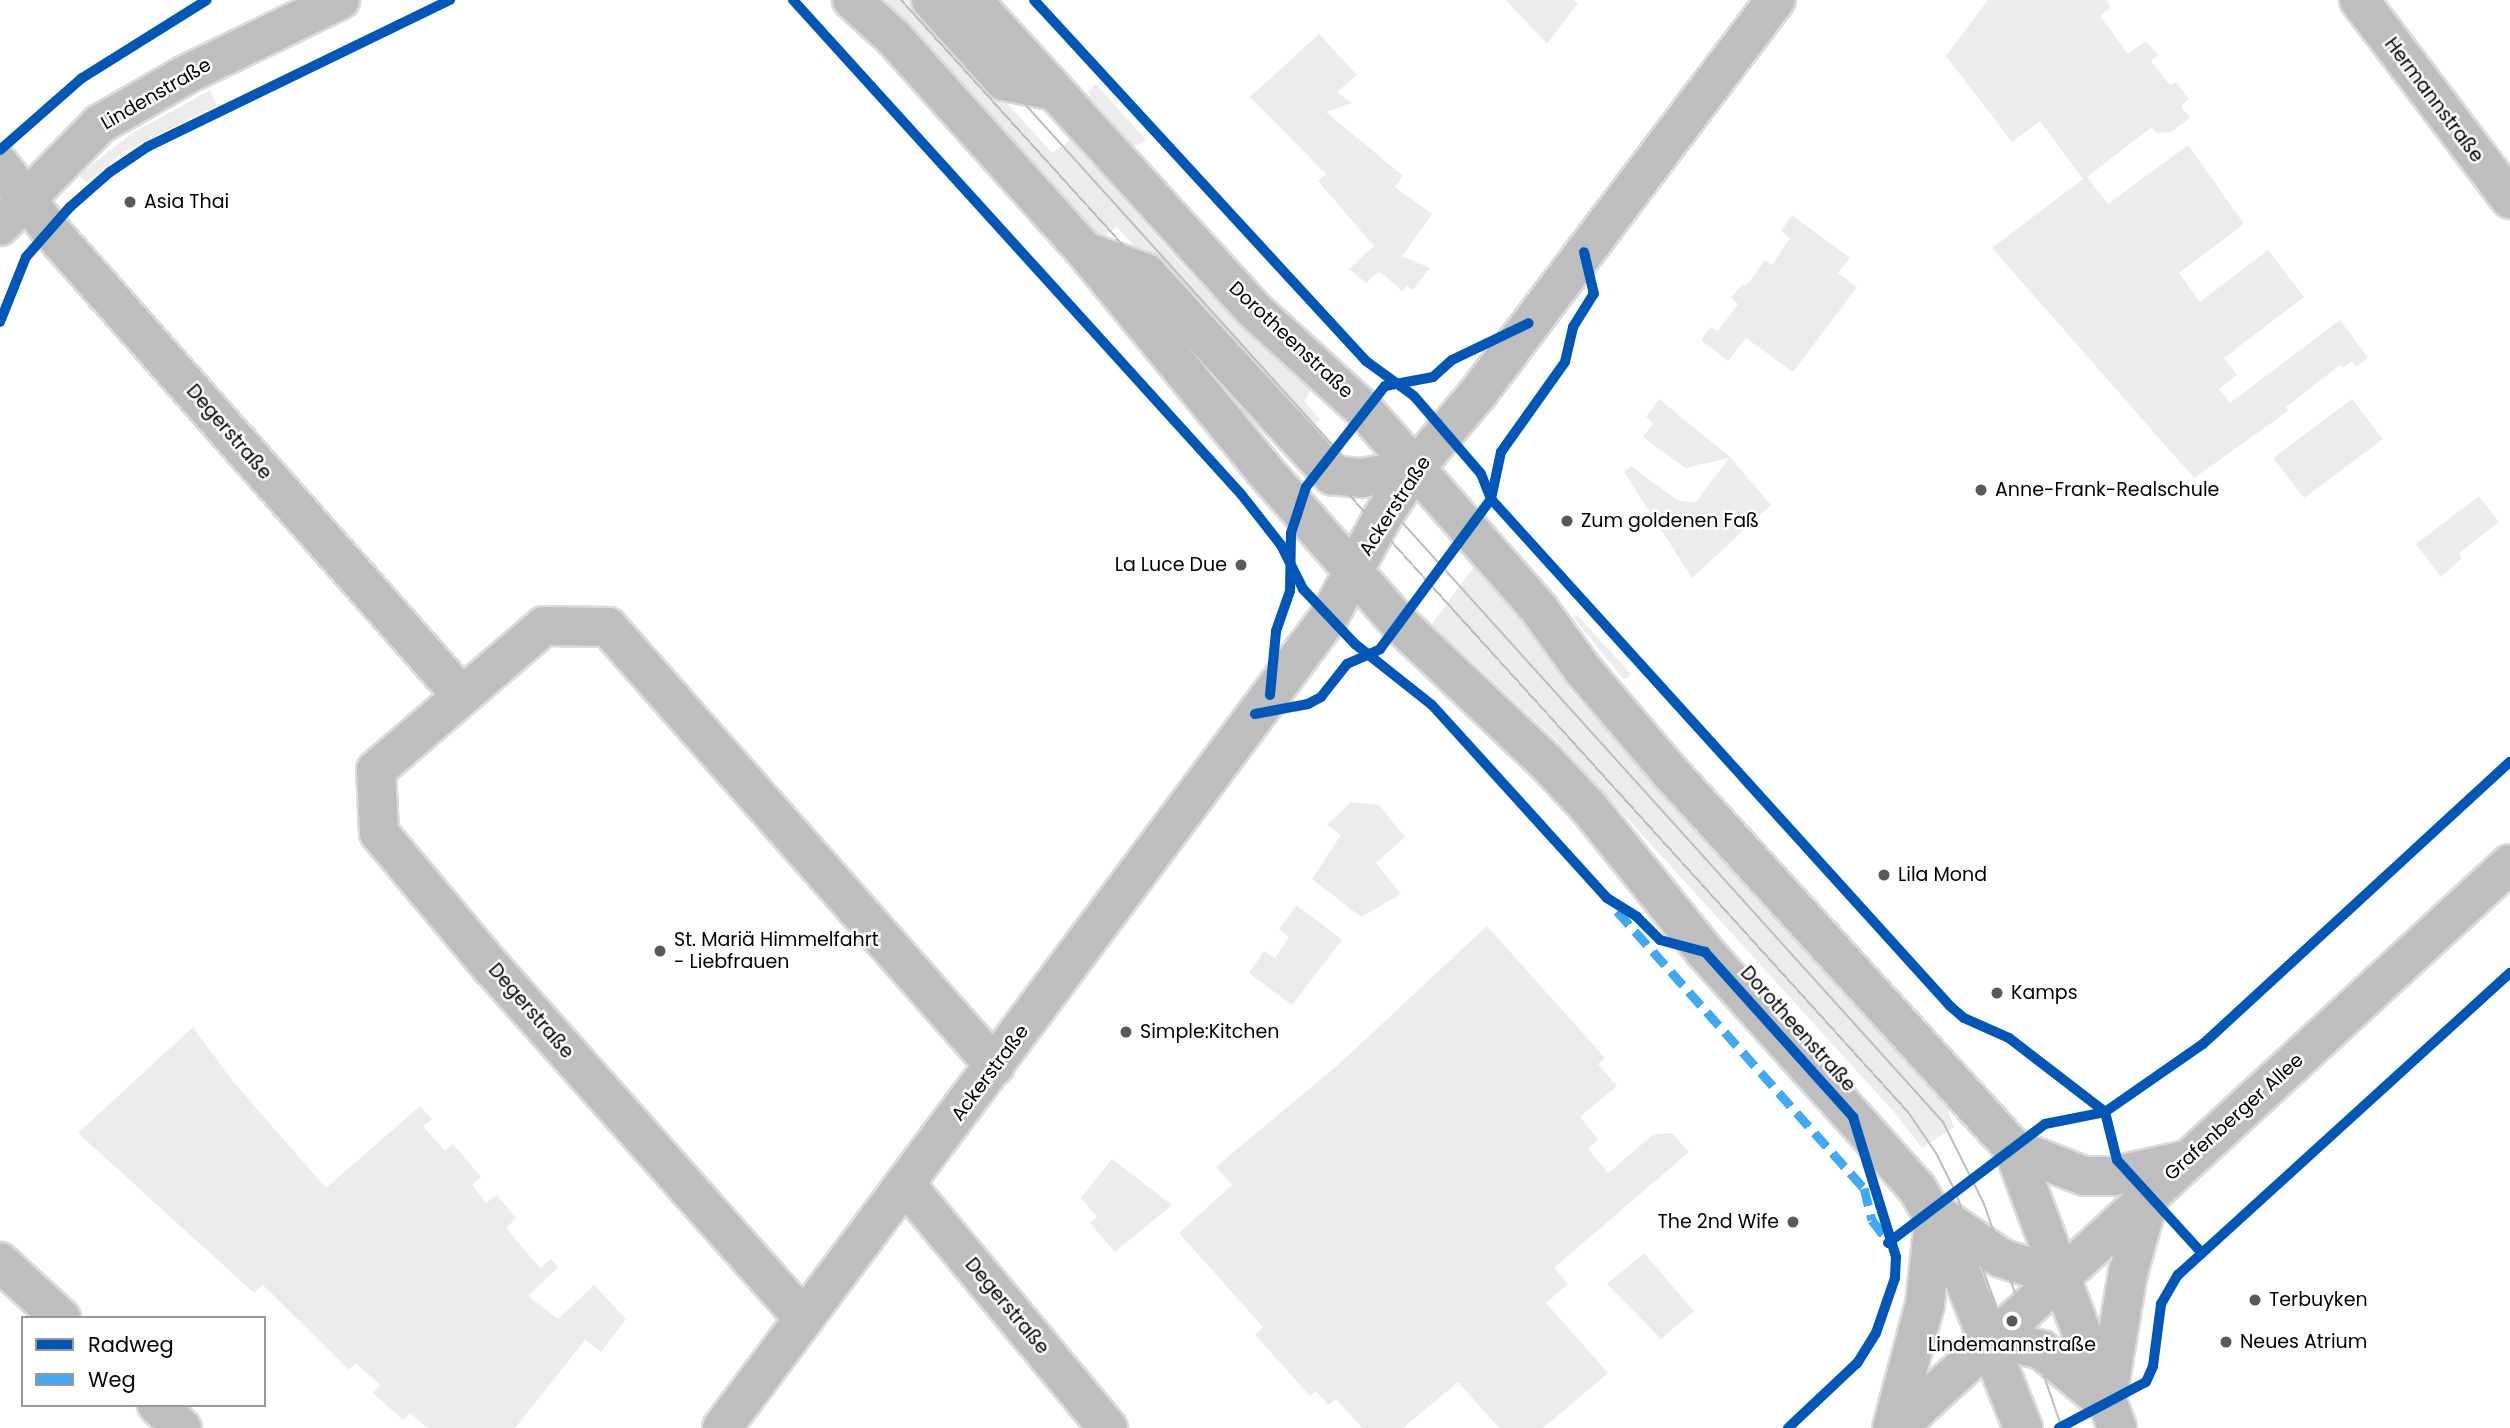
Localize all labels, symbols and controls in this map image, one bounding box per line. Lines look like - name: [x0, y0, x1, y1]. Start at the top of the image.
- street label: Hermannstraße: [2380, 33, 2488, 167]
- street label: Lindenstraße: [97, 53, 215, 135]
- place label: Asia Thai: [144, 191, 229, 213]
- marker: Asia Thai: [122, 194, 138, 210]
- street label: Dorotheenstraße: [1224, 277, 1358, 403]
- street label: Degerstraße: [182, 380, 276, 484]
- street label: Ackerstraße: [1354, 452, 1436, 560]
- place label: Anne-Frank-Realschule: [1995, 479, 2219, 501]
- marker: Anne-Frank-Realschule: [1973, 482, 1989, 498]
- place label: Zum goldenen Faß: [1581, 510, 1759, 532]
- marker: Zum goldenen Faß: [1559, 513, 1575, 529]
- place label: La Luce Due: [1115, 554, 1227, 576]
- marker: La Luce Due: [1233, 557, 1249, 573]
- place label: Lila Mond: [1898, 864, 1987, 886]
- marker: Lila Mond: [1876, 867, 1892, 883]
- place label: St. Mariä Himmelfahrt - Liebfrauen: [674, 929, 879, 973]
- marker: St. Mariä Himmelfahrt - Liebfrauen: [652, 943, 668, 959]
- street label: Degerstraße: [484, 959, 578, 1063]
- street label: Dorotheenstraße: [1736, 962, 1860, 1096]
- place label: Kamps: [2011, 982, 2078, 1004]
- marker: Kamps: [1989, 985, 2005, 1001]
- street label: Ackerstraße: [946, 1020, 1034, 1126]
- place label: Simple:Kitchen: [1140, 1021, 1279, 1043]
- marker: Simple:Kitchen: [1118, 1024, 1134, 1040]
- street label: Grafenberger Allee: [2160, 1049, 2308, 1185]
- place label: The 2nd Wife: [1657, 1211, 1779, 1233]
- marker: The 2nd Wife: [1785, 1214, 1801, 1230]
- street label: Degerstraße: [960, 1253, 1054, 1359]
- place label: Terbuyken: [2269, 1289, 2368, 1311]
- marker: Terbuyken: [2247, 1292, 2263, 1308]
- marker: Lindemannstraße: [2002, 1311, 2022, 1331]
- legend: [21, 1316, 266, 1407]
- text: Radweg: [88, 1330, 174, 1359]
- place label: Neues Atrium: [2240, 1331, 2367, 1353]
- place label: Lindemannstraße: [1928, 1334, 2096, 1356]
- marker: Neues Atrium: [2218, 1334, 2234, 1350]
- text: Weg: [88, 1365, 136, 1394]

